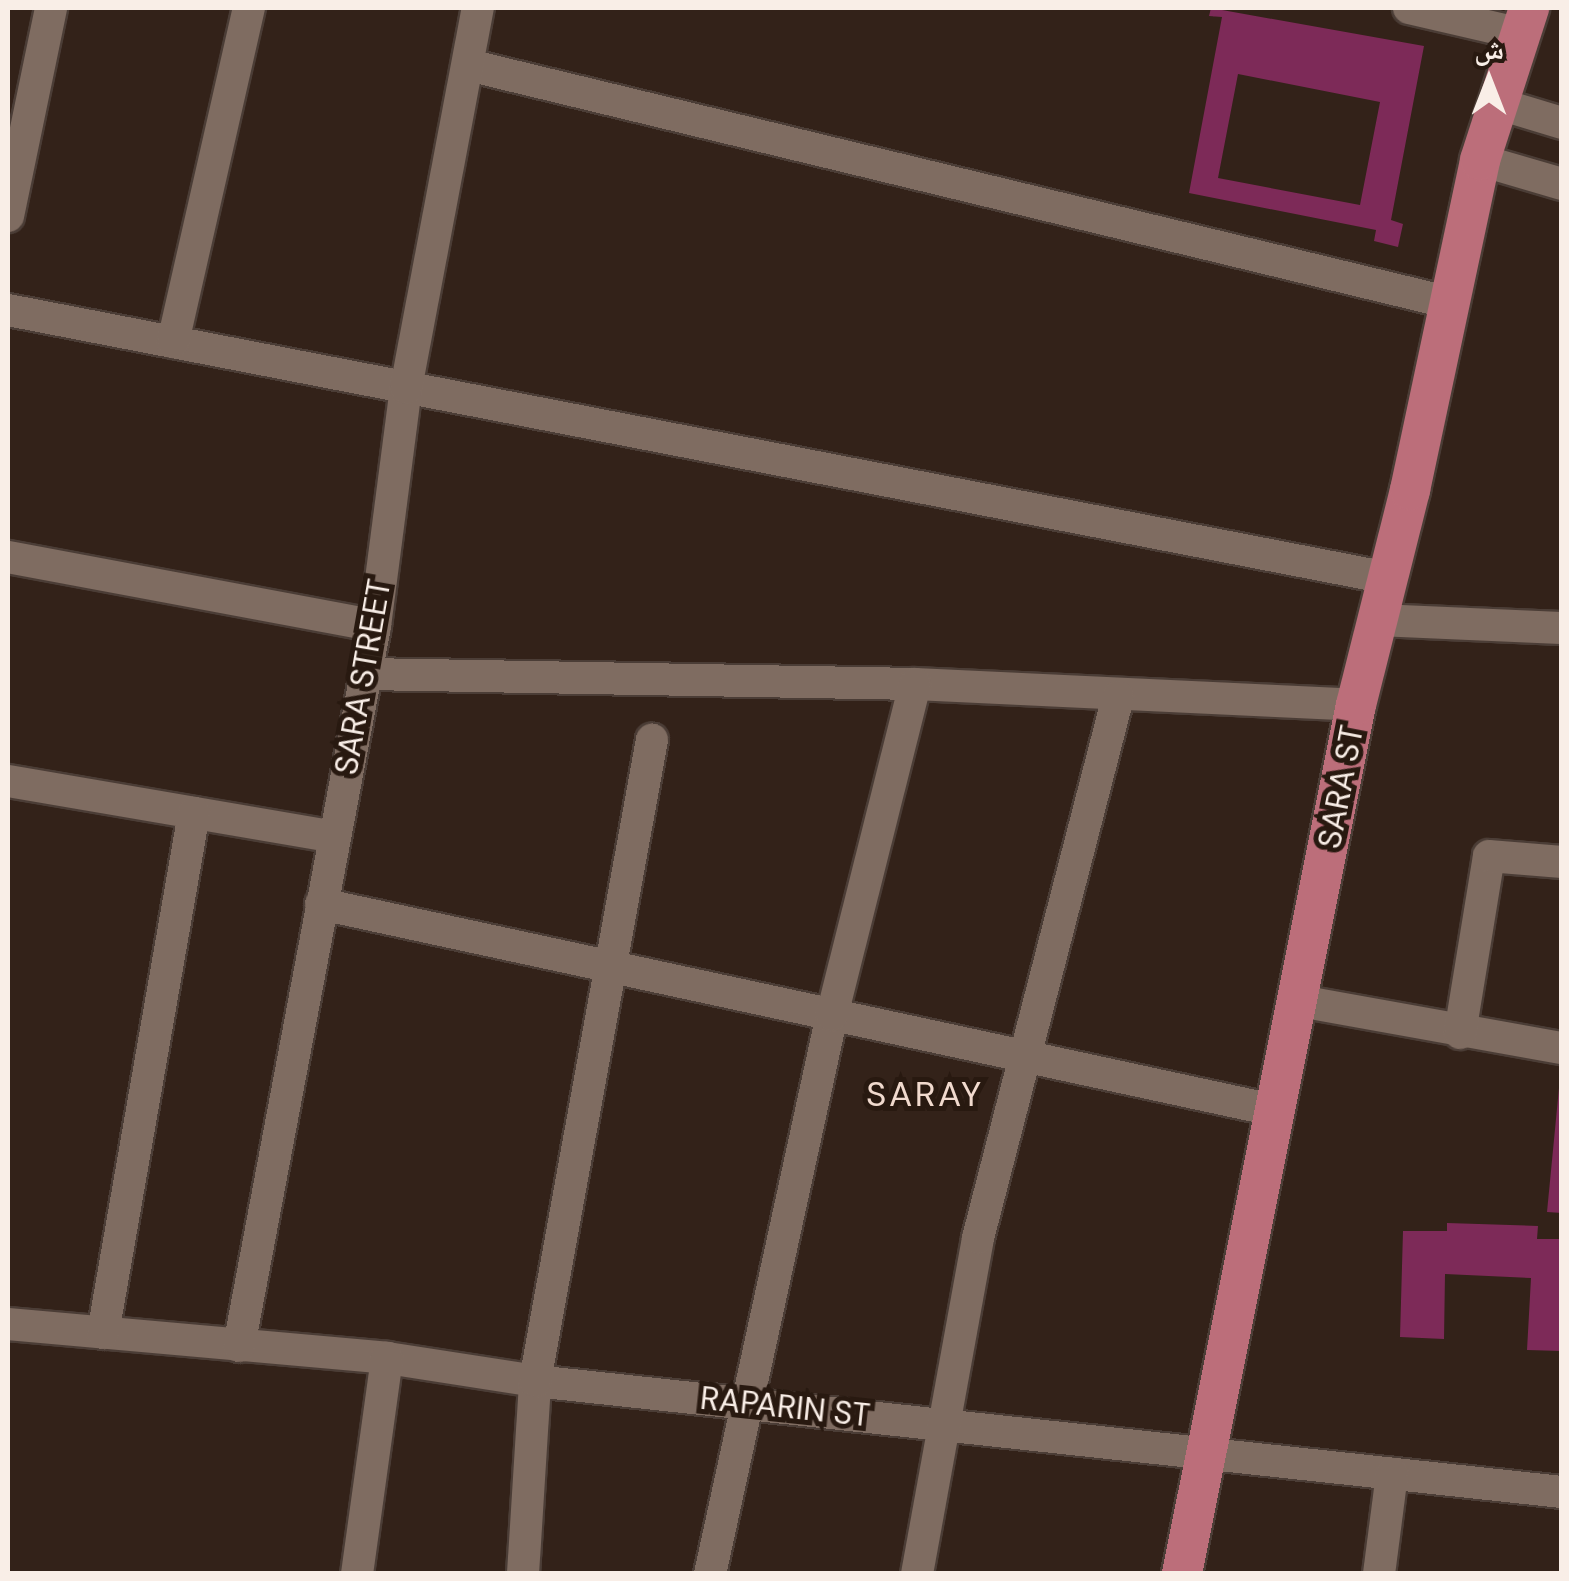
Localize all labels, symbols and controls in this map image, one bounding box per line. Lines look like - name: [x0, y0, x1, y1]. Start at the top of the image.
- north arrow: [1439, 30, 1539, 130]
- text: ش: [1474, 31, 1504, 68]
- street label: SARA STREET: [327, 576, 399, 778]
- street label: SARA ST: [1310, 722, 1372, 852]
- district label: SARAY: [866, 1073, 984, 1115]
- street label: RAPARIN ST: [698, 1379, 872, 1435]

